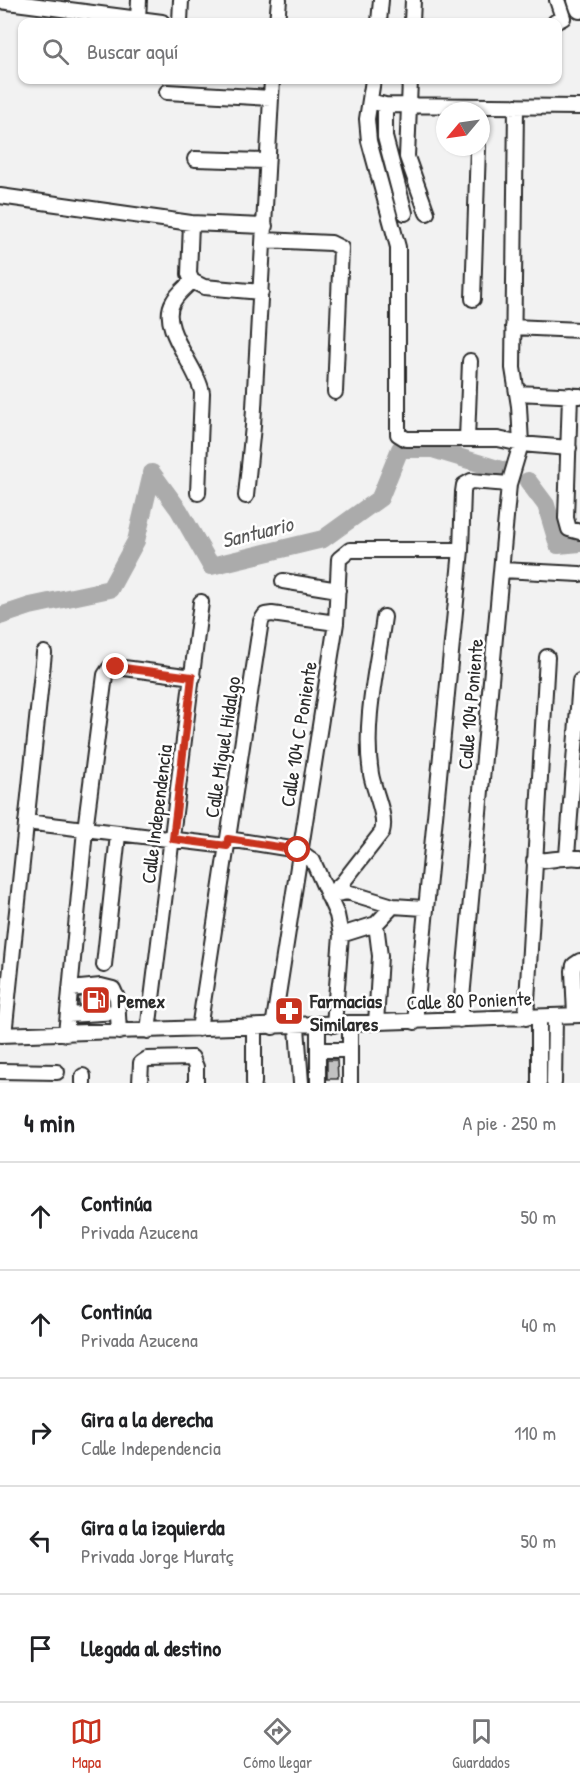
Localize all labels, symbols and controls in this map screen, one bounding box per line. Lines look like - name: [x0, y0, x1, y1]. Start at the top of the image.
- search box: [18, 18, 562, 84]
- icon: search: [39, 35, 72, 68]
- text: Buscar aquí: [87, 36, 179, 66]
- north arrow: [436, 102, 490, 156]
- water label: Santuario: [218, 509, 297, 555]
- street label: Calle 104 Poniente: [451, 637, 489, 771]
- route end: [102, 653, 128, 679]
- street label: Calle 104 C Poniente: [273, 659, 323, 809]
- street label: Calle Miguel Hidalgo: [197, 674, 247, 820]
- street label: Calle Independencia: [134, 743, 178, 885]
- route start: [284, 836, 310, 862]
- fuel station icon: Pemex: [80, 984, 112, 1016]
- street label: Calle 80 Poniente: [406, 984, 532, 1016]
- place label: Pemex: [117, 987, 165, 1014]
- place label: Farmacias Similares: [309, 987, 383, 1037]
- pharmacy icon: Farmacias Similares: [273, 995, 305, 1027]
- text: 4 min: [24, 1105, 75, 1140]
- text: A pie · 250 m: [462, 1109, 556, 1136]
- text: Continúa: [81, 1188, 152, 1218]
- icon: ahead: [24, 1200, 57, 1233]
- text: 50 m: [520, 1203, 556, 1230]
- text: Privada Azucena: [81, 1218, 198, 1245]
- text: Continúa: [81, 1296, 152, 1326]
- icon: ahead: [24, 1308, 57, 1341]
- text: 40 m: [521, 1311, 556, 1338]
- text: Privada Azucena: [81, 1326, 198, 1353]
- text: Gira a la derecha: [81, 1404, 213, 1434]
- icon: right: [24, 1416, 57, 1449]
- text: 110 m: [514, 1419, 556, 1446]
- text: Calle Independencia: [81, 1434, 221, 1461]
- text: Gira a la izquierda: [81, 1512, 225, 1542]
- icon: left: [24, 1524, 57, 1557]
- text: 50 m: [520, 1527, 556, 1554]
- text: Privada Jorge Muratç: [81, 1542, 234, 1569]
- icon: arrive: [24, 1632, 57, 1665]
- text: Llegada al destino: [81, 1633, 221, 1663]
- tab: Mapa: [70, 1715, 103, 1773]
- tab: Cómo llegar: [243, 1715, 312, 1773]
- tab: Guardados: [452, 1715, 510, 1773]

